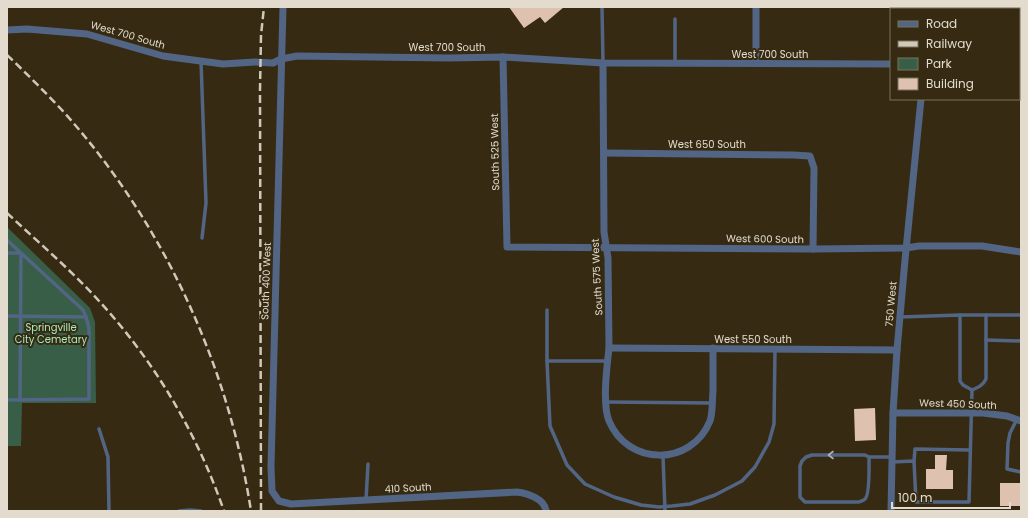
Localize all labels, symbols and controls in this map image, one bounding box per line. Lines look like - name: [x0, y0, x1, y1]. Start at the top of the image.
- legend: [890, 8, 1020, 100]
- text: Road: [926, 15, 957, 32]
- street label: West 700 South: [89, 17, 167, 53]
- text: Railway: [926, 35, 972, 52]
- street label: West 700 South: [409, 40, 485, 55]
- street label: West 700 South: [732, 47, 808, 62]
- text: Park: [926, 55, 953, 72]
- text: Building: [926, 75, 974, 92]
- street label: South 525 West: [487, 113, 503, 191]
- street label: West 650 South: [668, 137, 746, 152]
- street label: West 600 South: [726, 231, 804, 247]
- street label: South 575 West: [587, 238, 607, 316]
- street label: South 400 West: [257, 242, 275, 320]
- street label: 750 West: [882, 280, 900, 327]
- park label: Springville City Cemetary: [15, 320, 88, 347]
- street label: West 550 South: [714, 332, 792, 347]
- street label: West 450 South: [919, 395, 997, 413]
- one-way arrow: [828, 451, 834, 459]
- street label: 410 South: [384, 479, 432, 497]
- scale bar: [892, 484, 1010, 510]
- text: 100 m: [898, 489, 932, 506]

